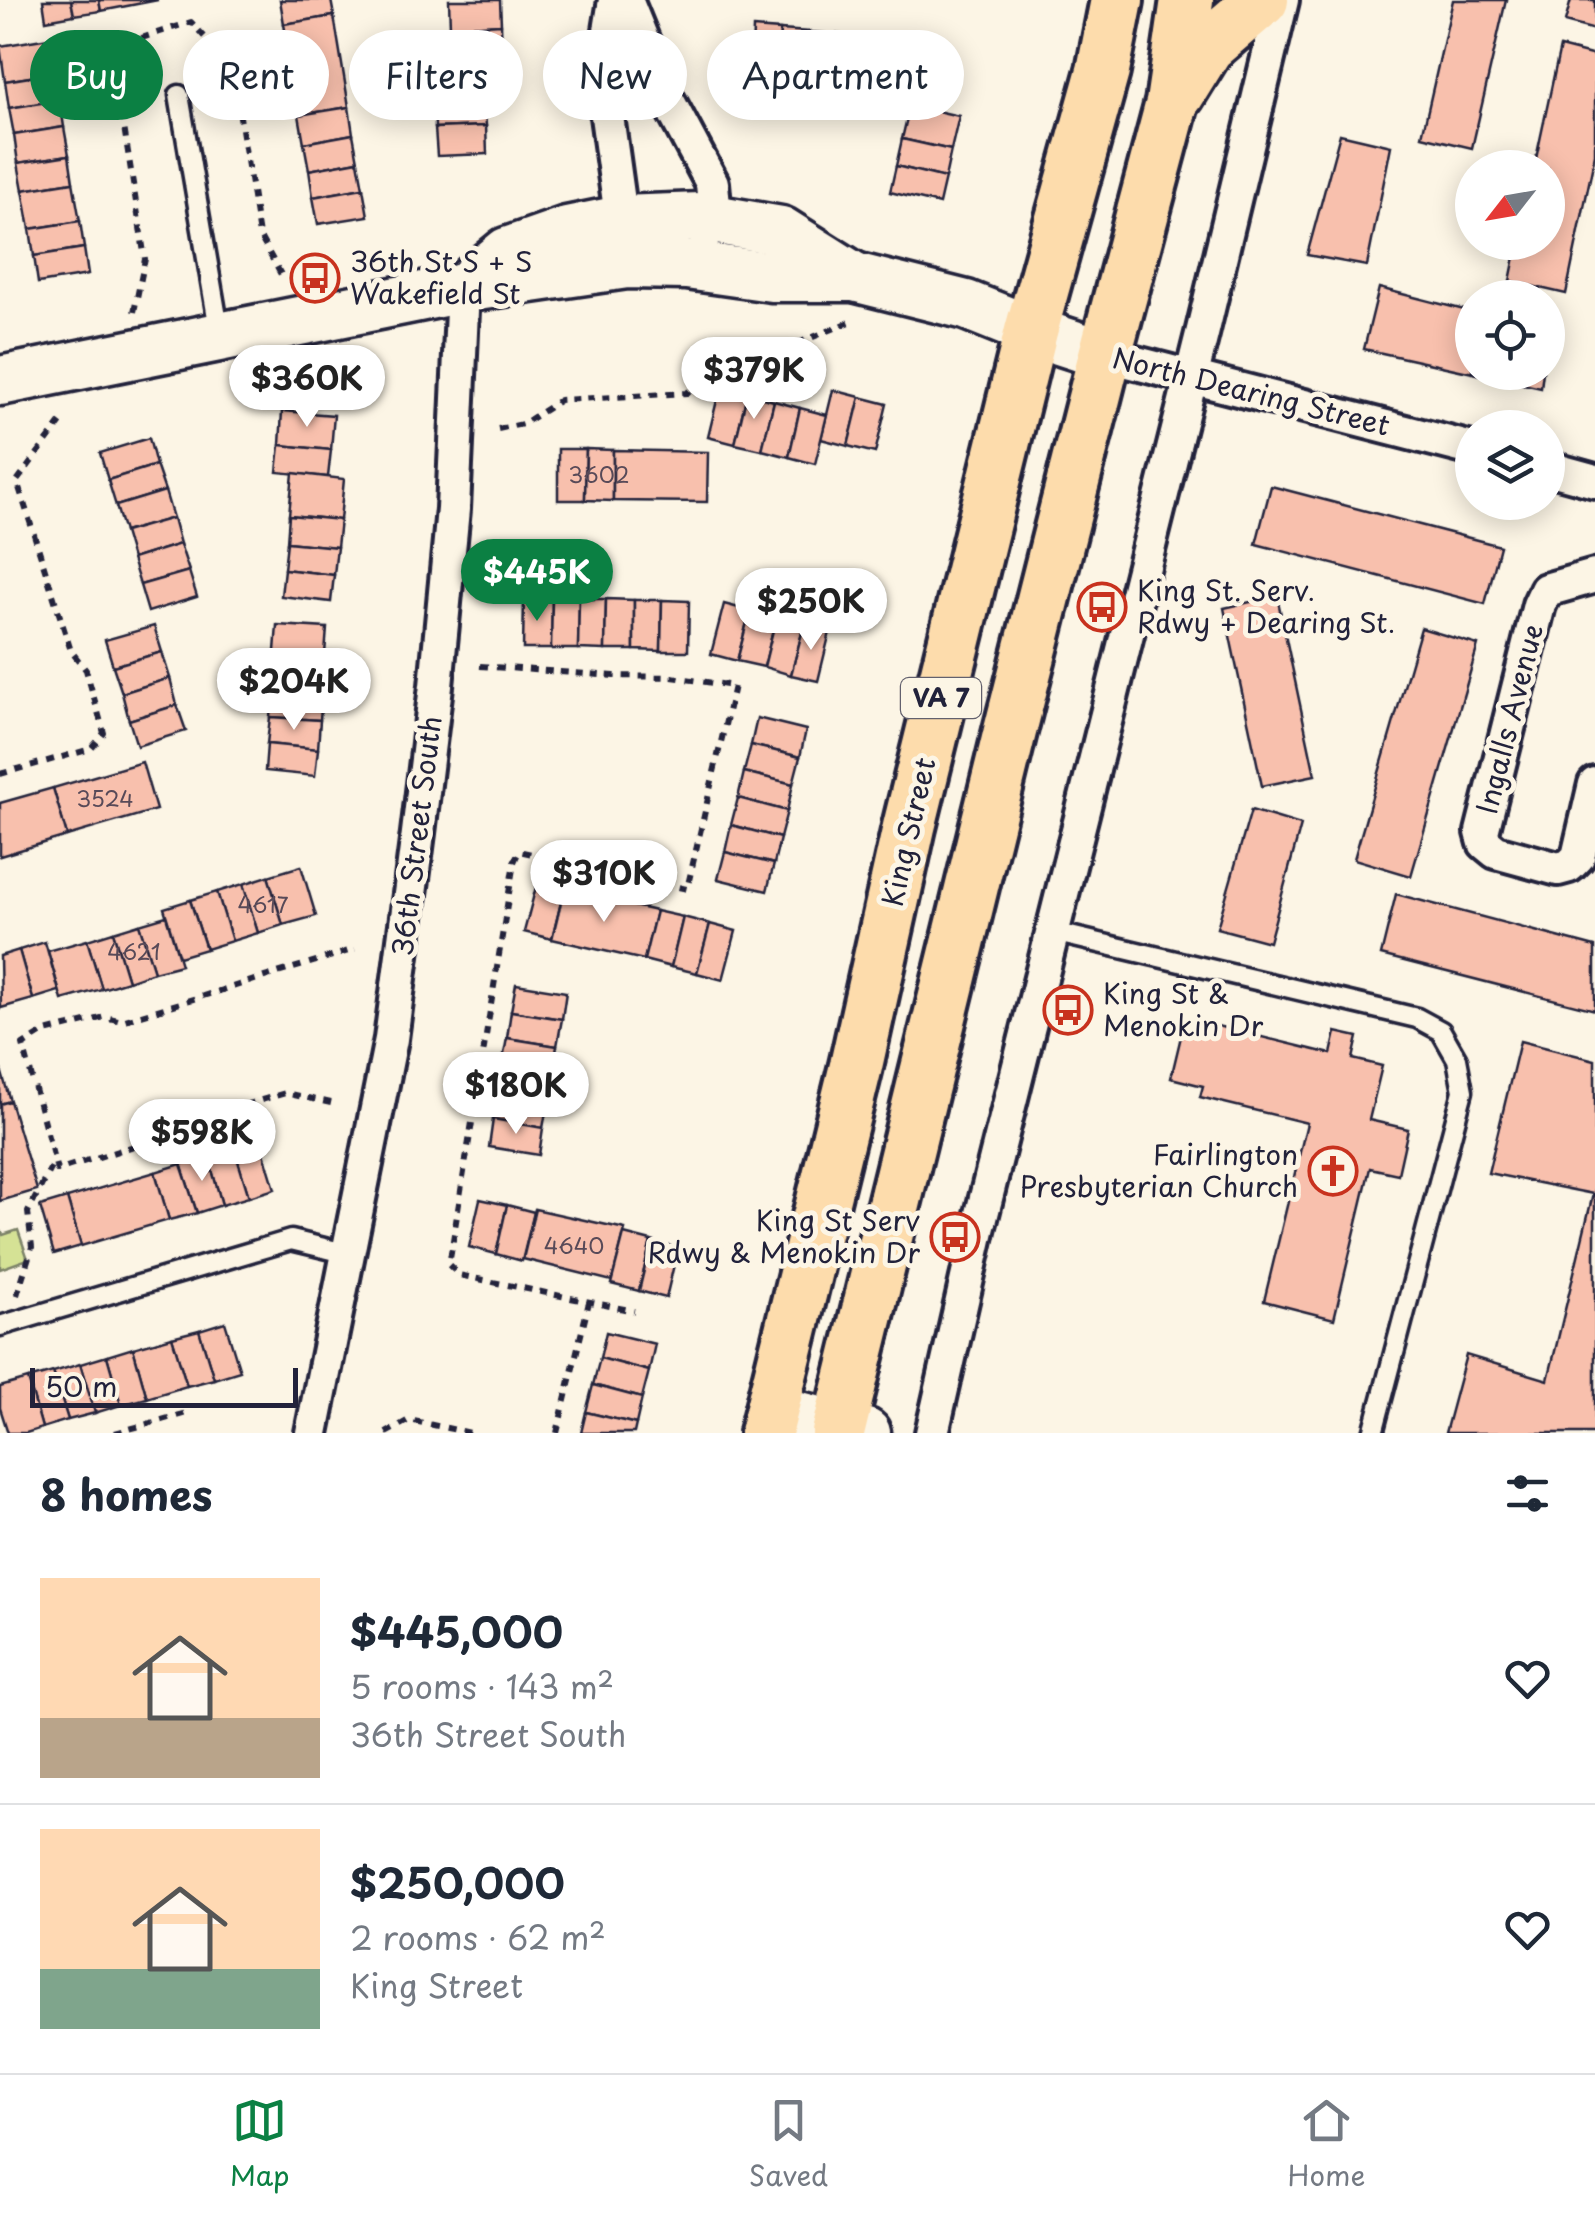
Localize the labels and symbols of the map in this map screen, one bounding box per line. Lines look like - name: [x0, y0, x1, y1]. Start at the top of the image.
- north arrow: [1455, 150, 1565, 260]
- place label: 36th St S + S Wakefield St: [350, 239, 532, 314]
- bus stop icon: 36th St S + S Wakefield St: [289, 252, 341, 304]
- street label: North Dearing Street: [1108, 335, 1394, 446]
- pin: $379K: [684, 337, 824, 422]
- pin: $360K: [237, 345, 377, 430]
- house number: 3602: [568, 457, 630, 490]
- pin: $445K: [467, 539, 607, 624]
- pin: $250K: [741, 568, 881, 653]
- place label: King St. Serv. Rdwy + Dearing St.: [1137, 568, 1395, 643]
- bus stop icon: King St. Serv. Rdwy + Dearing St.: [1076, 581, 1128, 633]
- street label: Ingalls Avenue: [1464, 619, 1553, 818]
- pin: $204K: [224, 648, 364, 733]
- road number: VA 7: [901, 678, 981, 718]
- street label: 36th Street South: [379, 713, 452, 958]
- street label: King Street: [870, 753, 946, 910]
- house number: 3524: [76, 781, 134, 814]
- pin: $310K: [534, 840, 674, 925]
- house number: 4617: [238, 887, 289, 920]
- house number: 4621: [107, 934, 161, 967]
- place label: King St & Menokin Dr: [1103, 971, 1263, 1046]
- bus stop icon: King St & Menokin Dr: [1042, 984, 1094, 1036]
- pin: $180K: [446, 1052, 586, 1137]
- pin: $598K: [132, 1099, 272, 1184]
- place label: Fairlington Presbyterian Church: [1020, 1132, 1298, 1207]
- church icon: Fairlington Presbyterian Church: [1307, 1145, 1359, 1197]
- place label: King St Serv Rdwy & Menokin Dr: [647, 1198, 920, 1273]
- bus stop icon: King St Serv Rdwy & Menokin Dr: [929, 1211, 981, 1263]
- house number: 4640: [544, 1228, 604, 1261]
- scale bar: [30, 1363, 298, 1408]

